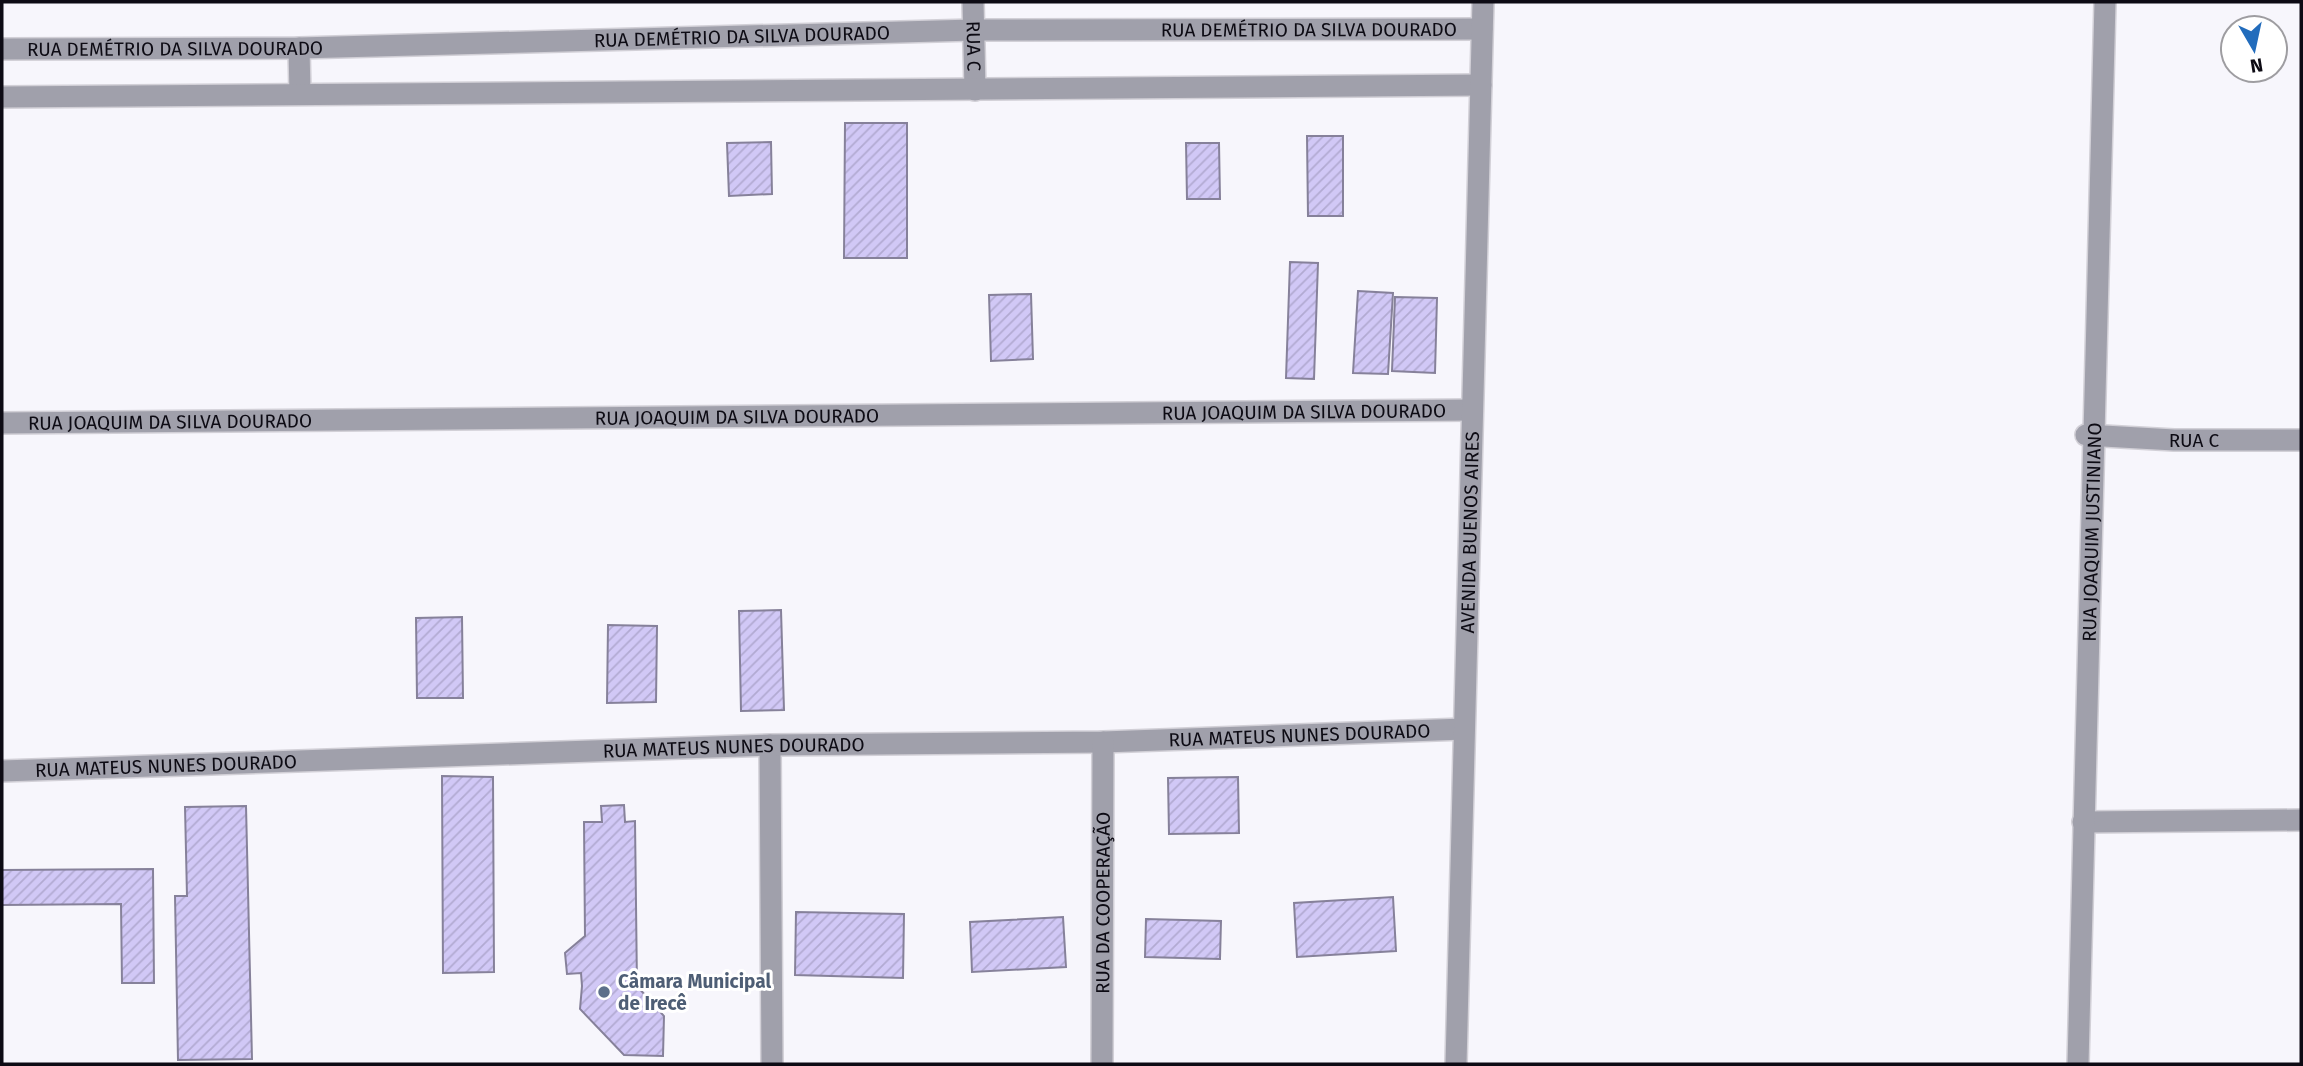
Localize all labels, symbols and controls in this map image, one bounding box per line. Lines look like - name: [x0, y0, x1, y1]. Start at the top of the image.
- north arrow: [2219, 14, 2289, 84]
- street label: RUA DEMÉTRIO DA SILVA DOURADO: [1161, 18, 1457, 41]
- street label: RUA DEMÉTRIO DA SILVA DOURADO: [593, 21, 890, 52]
- street label: RUA C: [962, 21, 986, 72]
- street label: RUA DEMÉTRIO DA SILVA DOURADO: [27, 36, 323, 60]
- text: N: [2249, 53, 2265, 78]
- street label: RUA JOAQUIM DA SILVA DOURADO: [1162, 399, 1446, 424]
- street label: RUA JOAQUIM DA SILVA DOURADO: [595, 404, 879, 429]
- street label: RUA JOAQUIM DA SILVA DOURADO: [28, 409, 312, 434]
- street label: RUA JOAQUIM JUSTINIANO: [2077, 422, 2106, 642]
- street label: RUA C: [2169, 429, 2219, 452]
- street label: AVENIDA BUENOS AIRES: [1455, 431, 1484, 634]
- street label: RUA MATEUS NUNES DOURADO: [1168, 719, 1431, 751]
- street label: RUA MATEUS NUNES DOURADO: [602, 733, 865, 762]
- street label: RUA MATEUS NUNES DOURADO: [35, 750, 297, 781]
- street label: RUA DA COOPERAÇÃO: [1091, 812, 1114, 994]
- place label: Câmara Municipal de Irecê: [618, 970, 771, 1015]
- marker: Câmara Municipal de Irecê: [596, 984, 612, 1000]

